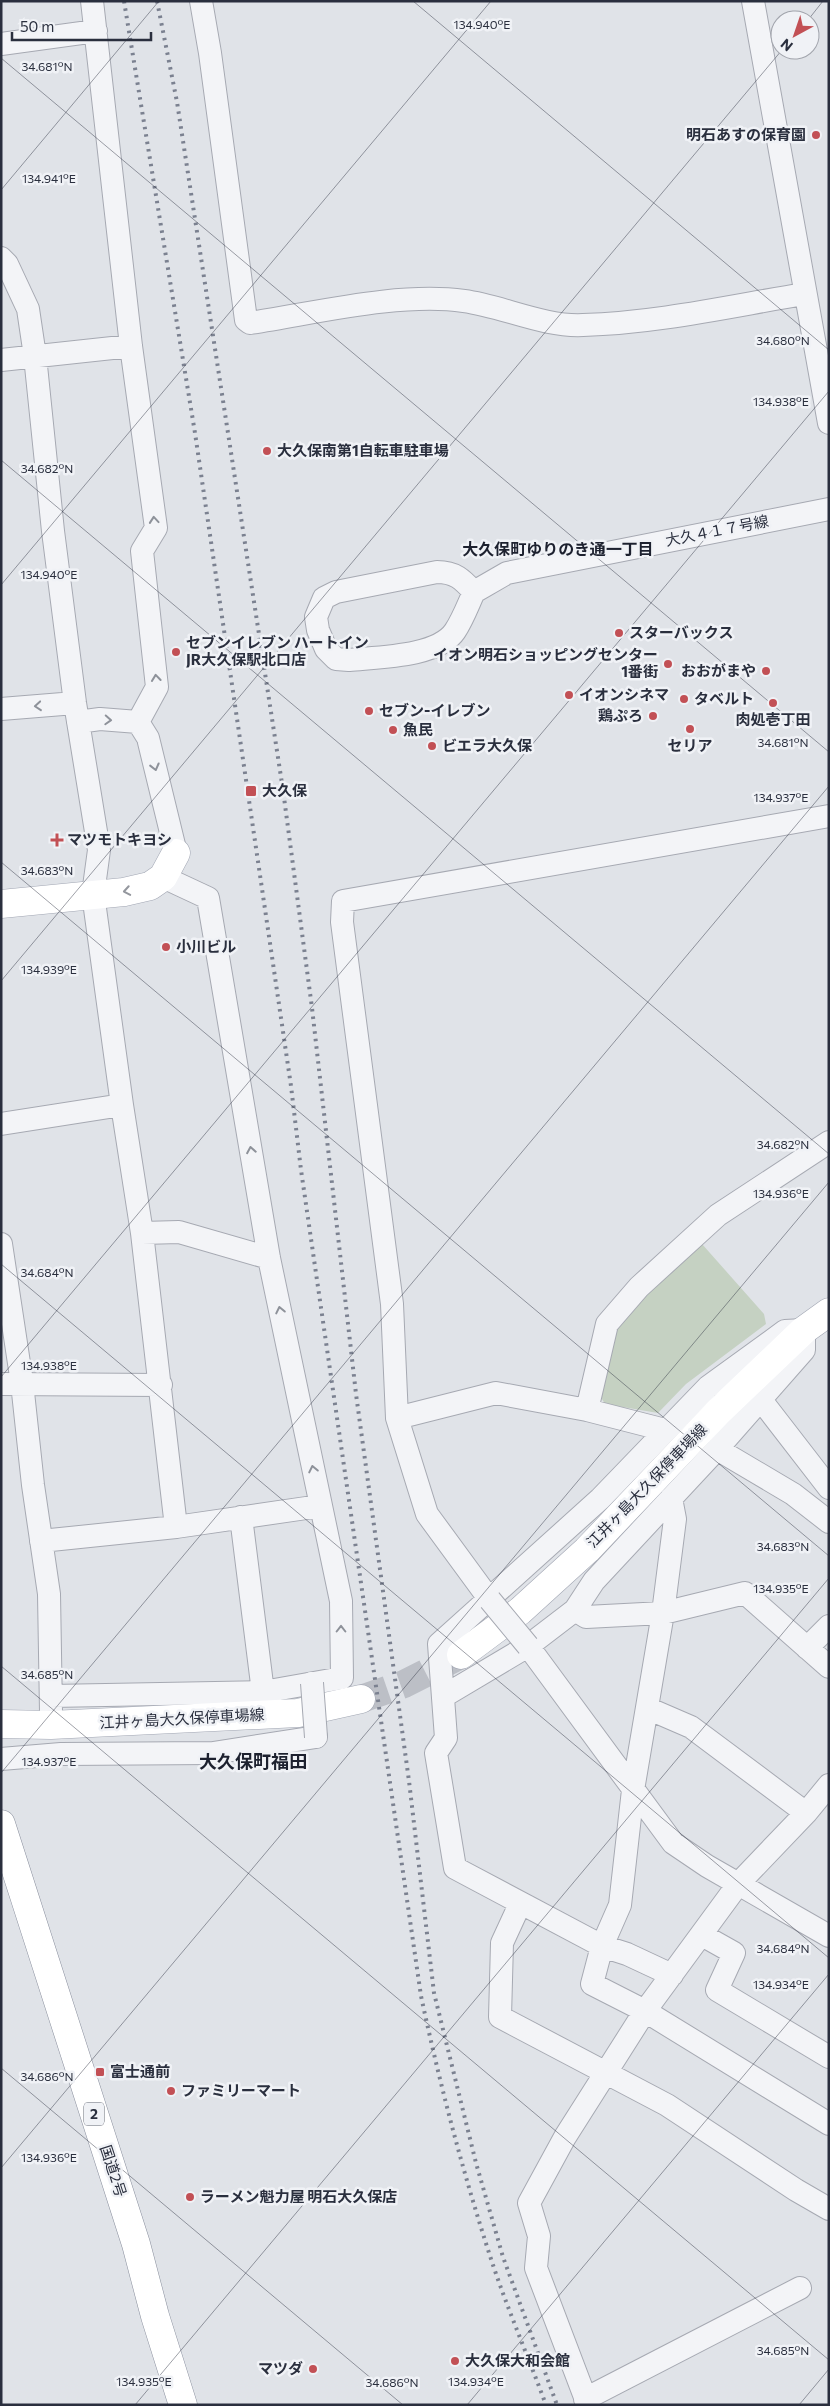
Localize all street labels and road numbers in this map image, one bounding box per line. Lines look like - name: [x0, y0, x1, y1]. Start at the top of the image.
- street label: 大久４１７号線: [664, 511, 770, 549]
- street label: 江井ヶ島大久保停車場線: [582, 1420, 710, 1551]
- street label: 江井ヶ島大久保停車場線: [99, 1705, 265, 1731]
- road number: 2: [84, 2102, 104, 2126]
- street label: 国道2号: [97, 2143, 131, 2199]

